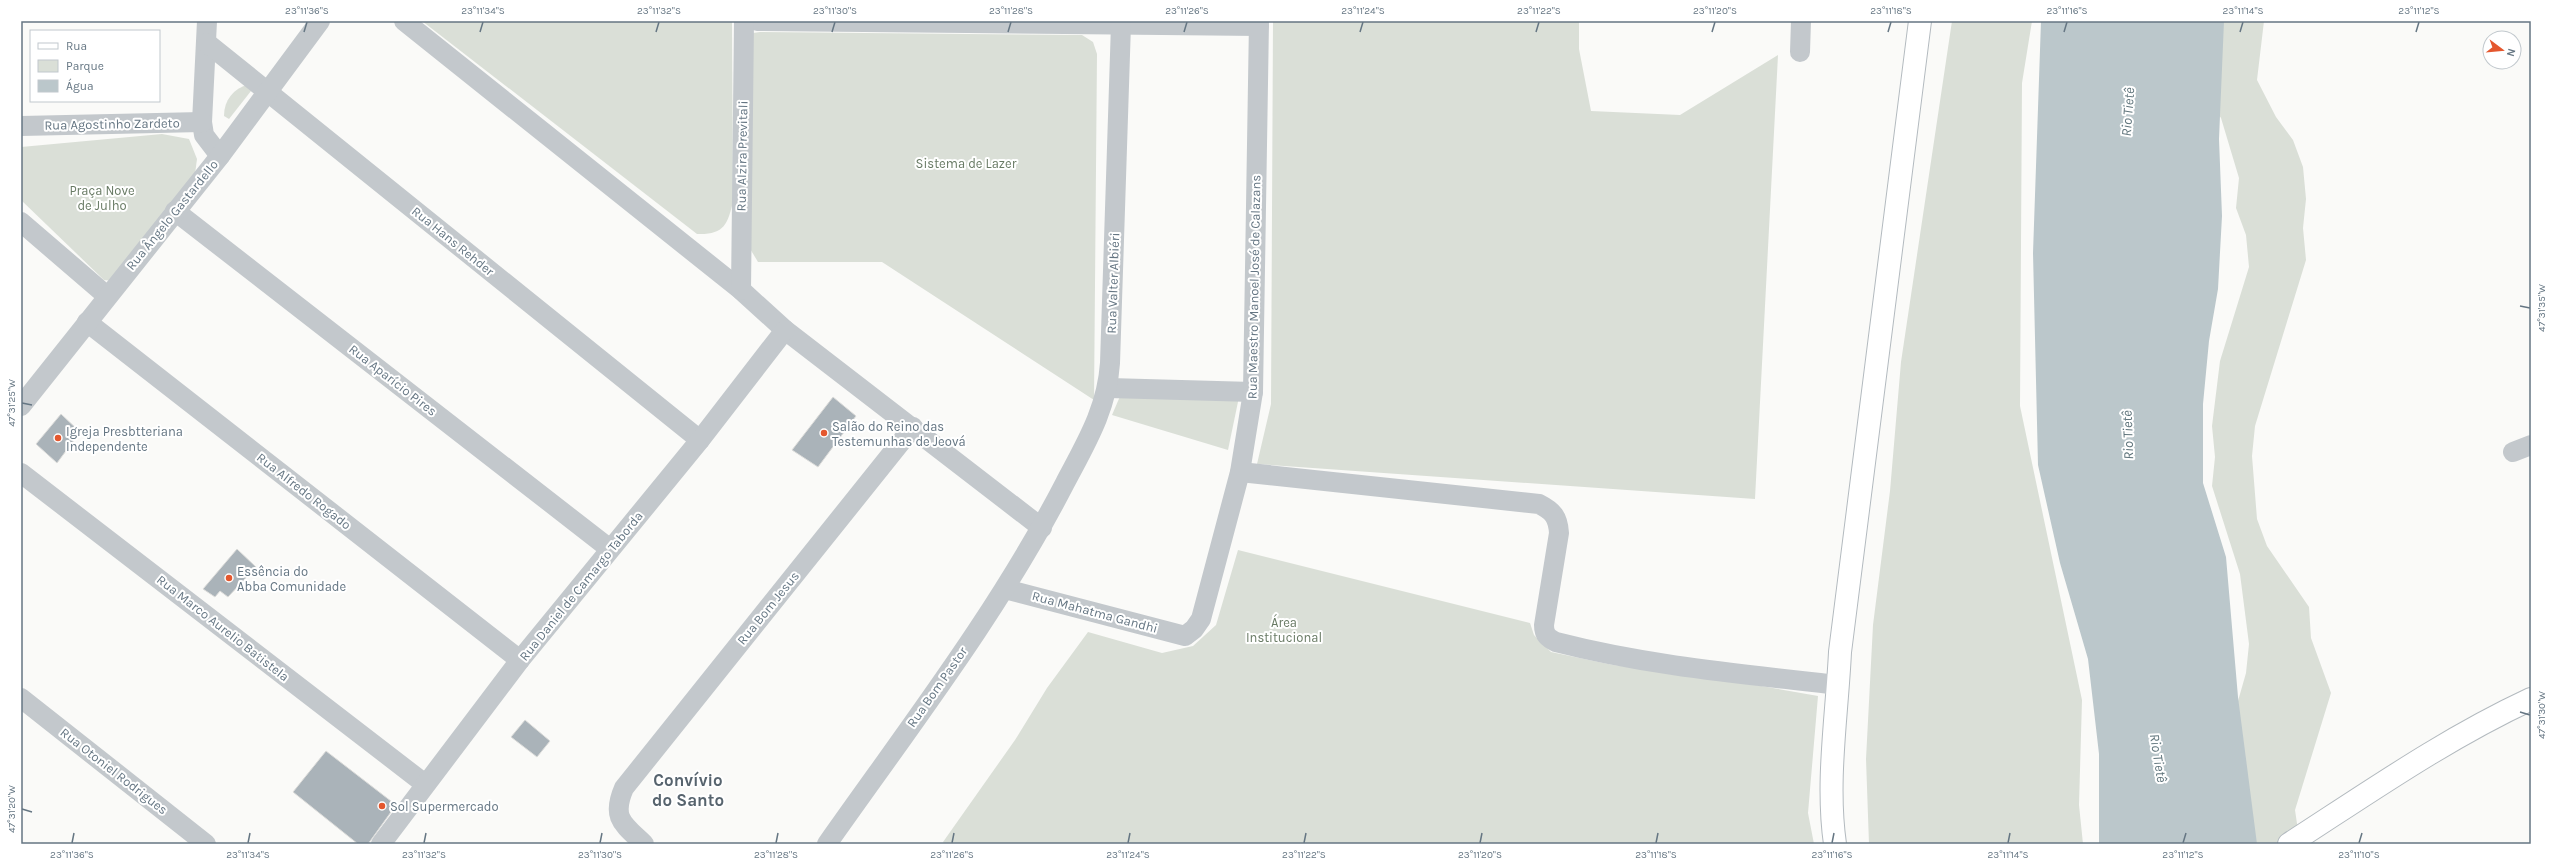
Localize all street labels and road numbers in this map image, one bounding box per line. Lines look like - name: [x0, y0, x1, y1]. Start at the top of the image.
- street label: Rua Alzira Previtali: [734, 101, 750, 211]
- street label: Rua Agostinho Zardeto: [44, 115, 180, 133]
- street label: Rua Ângelo Gastardello: [122, 156, 221, 273]
- street label: Rua Maestro Manoel José de Calazans: [1245, 175, 1263, 399]
- street label: Rua Hans Rehder: [409, 203, 497, 279]
- street label: Rua Valter Albiéri: [1104, 232, 1122, 334]
- street label: Rua Aparício Pires: [346, 341, 440, 419]
- street label: Rua Alfredo Rogado: [254, 450, 354, 532]
- street label: Rua Daniel de Camargo Taborda: [516, 508, 646, 664]
- street label: Rua Bom Jesus: [734, 568, 802, 648]
- street label: Rua Marco Aurelio Batistela: [154, 572, 292, 684]
- street label: Rua Mahatma Gandhi: [1031, 588, 1159, 636]
- street label: Rua Bom Pastor: [904, 644, 970, 730]
- street label: Rua Otoniel Rodrigues: [58, 725, 171, 818]

